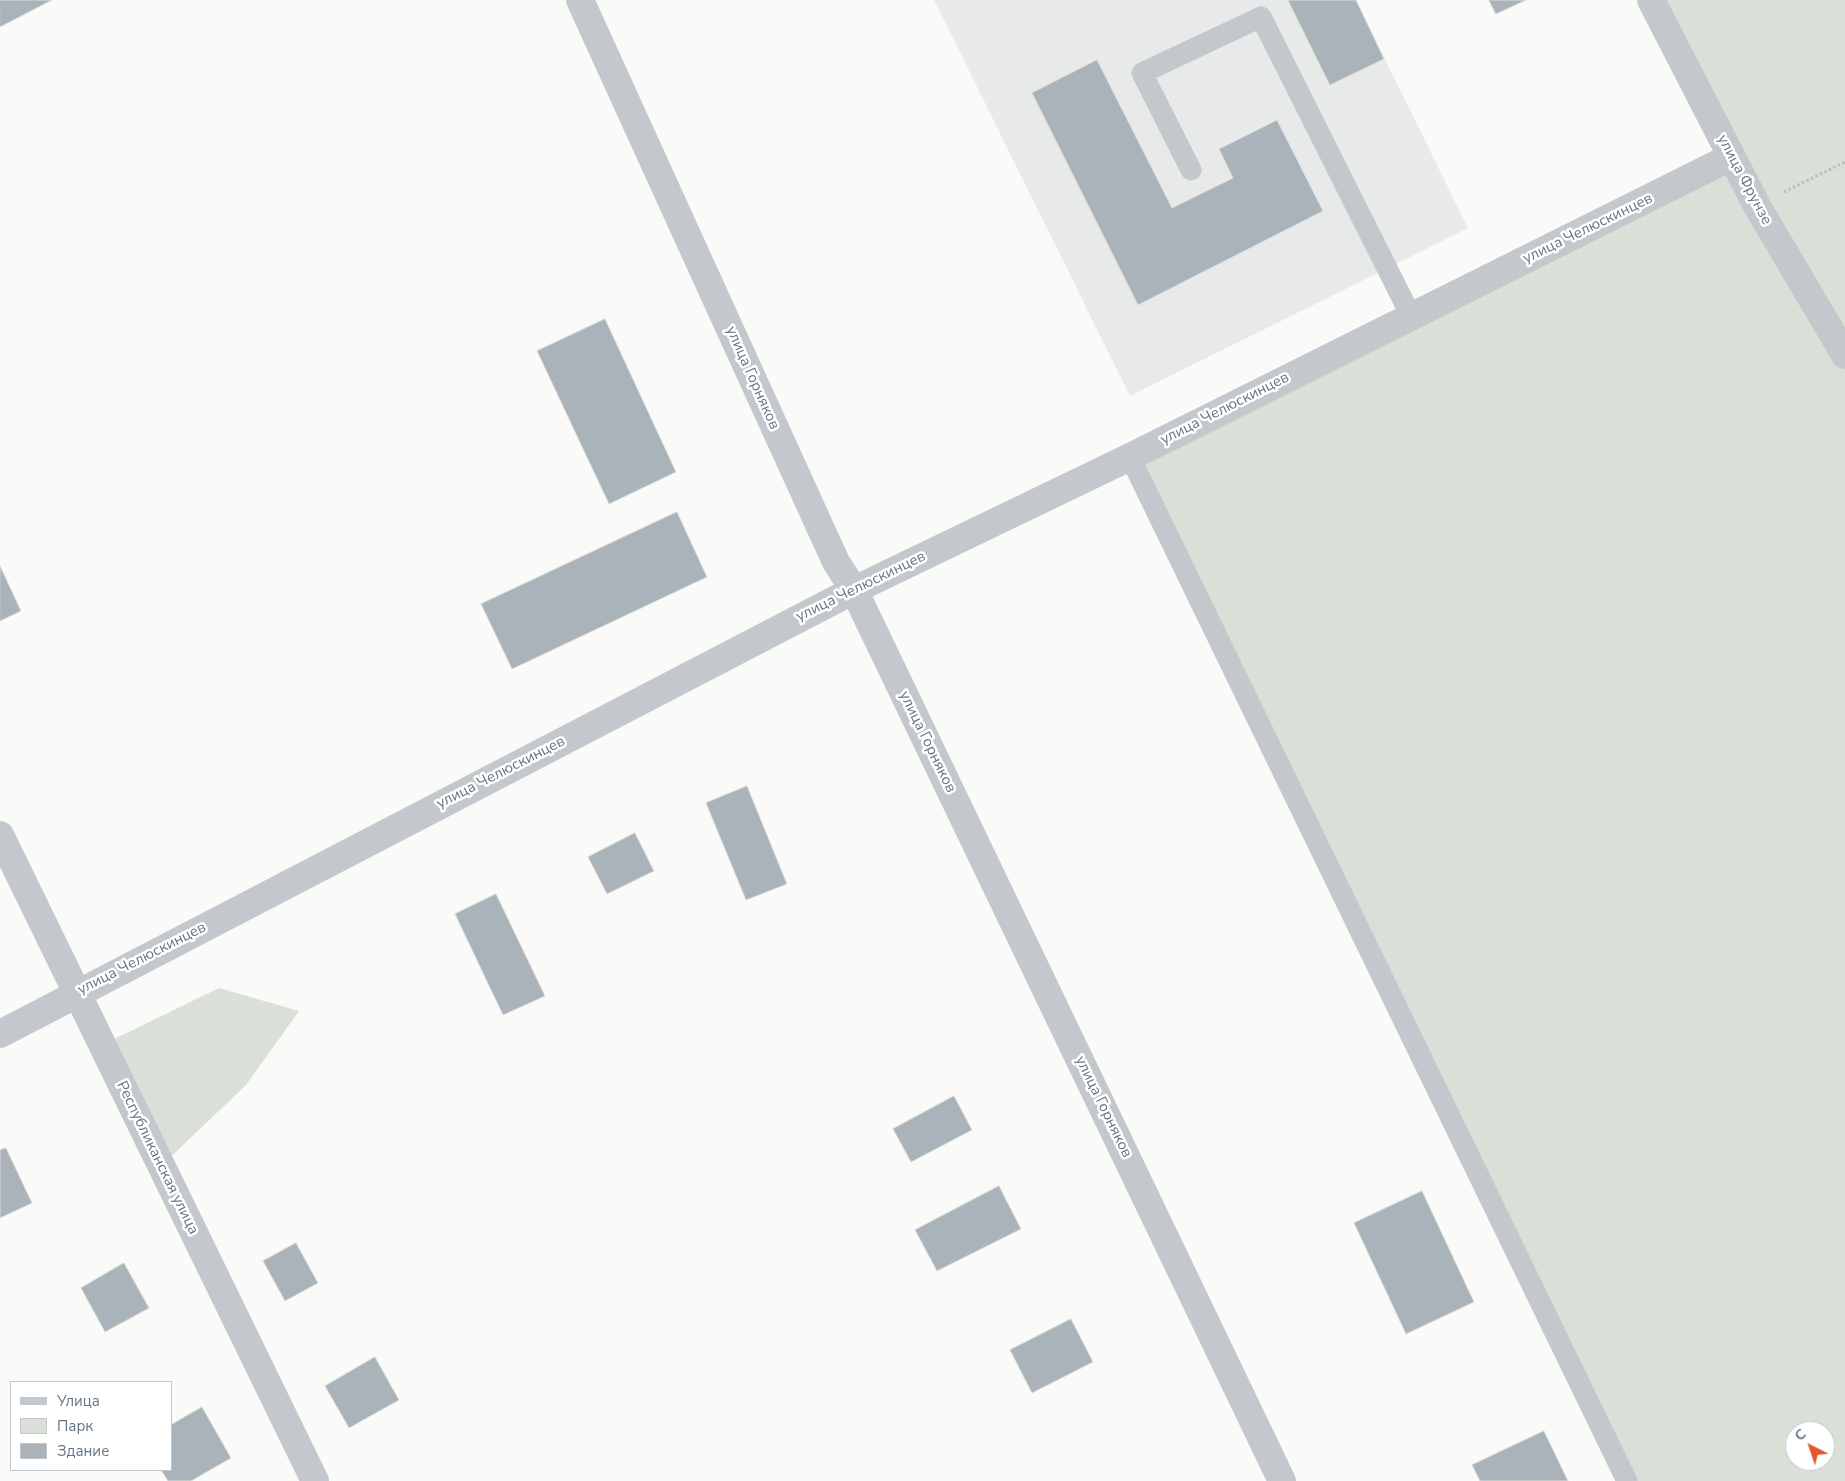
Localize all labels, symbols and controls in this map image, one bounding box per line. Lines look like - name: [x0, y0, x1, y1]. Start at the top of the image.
- street label: улица Фрунзе: [1713, 132, 1775, 228]
- street label: улица Челюскинцев: [1520, 190, 1656, 268]
- street label: улица Горняков: [721, 324, 783, 432]
- street label: улица Челюскинцев: [1158, 369, 1292, 449]
- street label: улица Челюскинцев: [793, 548, 929, 626]
- street label: улица Горняков: [895, 688, 959, 796]
- street label: улица Челюскинцев: [434, 733, 568, 813]
- street label: улица Челюскинцев: [75, 919, 209, 999]
- street label: улица Горняков: [1071, 1053, 1135, 1161]
- street label: Республиканская улица: [112, 1078, 202, 1238]
- legend: [10, 1381, 172, 1471]
- text: Улица: [57, 1391, 100, 1411]
- text: Парк: [57, 1416, 93, 1436]
- north arrow: [1785, 1421, 1835, 1471]
- text: С: [1791, 1425, 1810, 1445]
- text: Здание: [57, 1441, 109, 1461]

